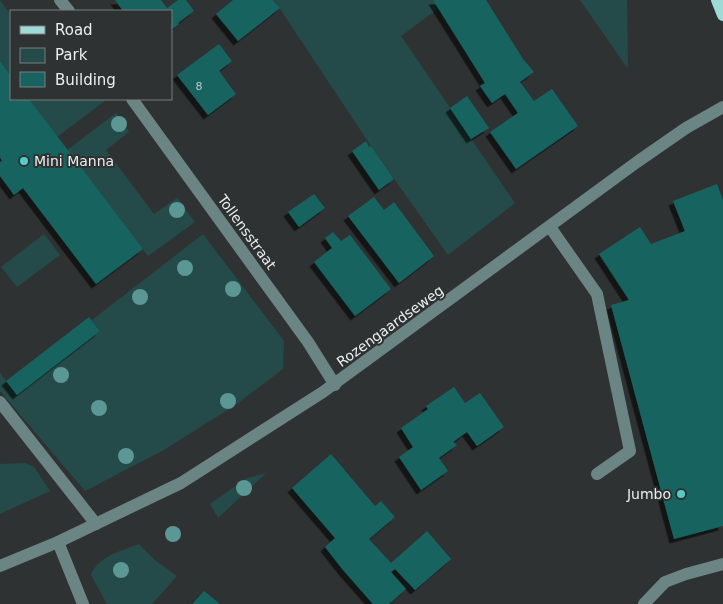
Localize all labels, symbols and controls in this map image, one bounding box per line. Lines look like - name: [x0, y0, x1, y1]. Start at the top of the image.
- legend: [10, 10, 172, 100]
- text: Road: [55, 21, 93, 39]
- text: Park: [55, 46, 88, 64]
- text: Building: [55, 71, 116, 89]
- house number: 8: [196, 80, 203, 93]
- place label: Mini Manna: [34, 153, 114, 169]
- marker: Mini Manna: [18, 155, 30, 167]
- street label: Tollensstraat: [214, 191, 280, 273]
- street label: Rozengaardseweg: [334, 282, 446, 370]
- place label: Jumbo: [626, 486, 671, 502]
- marker: Jumbo: [675, 488, 687, 500]

